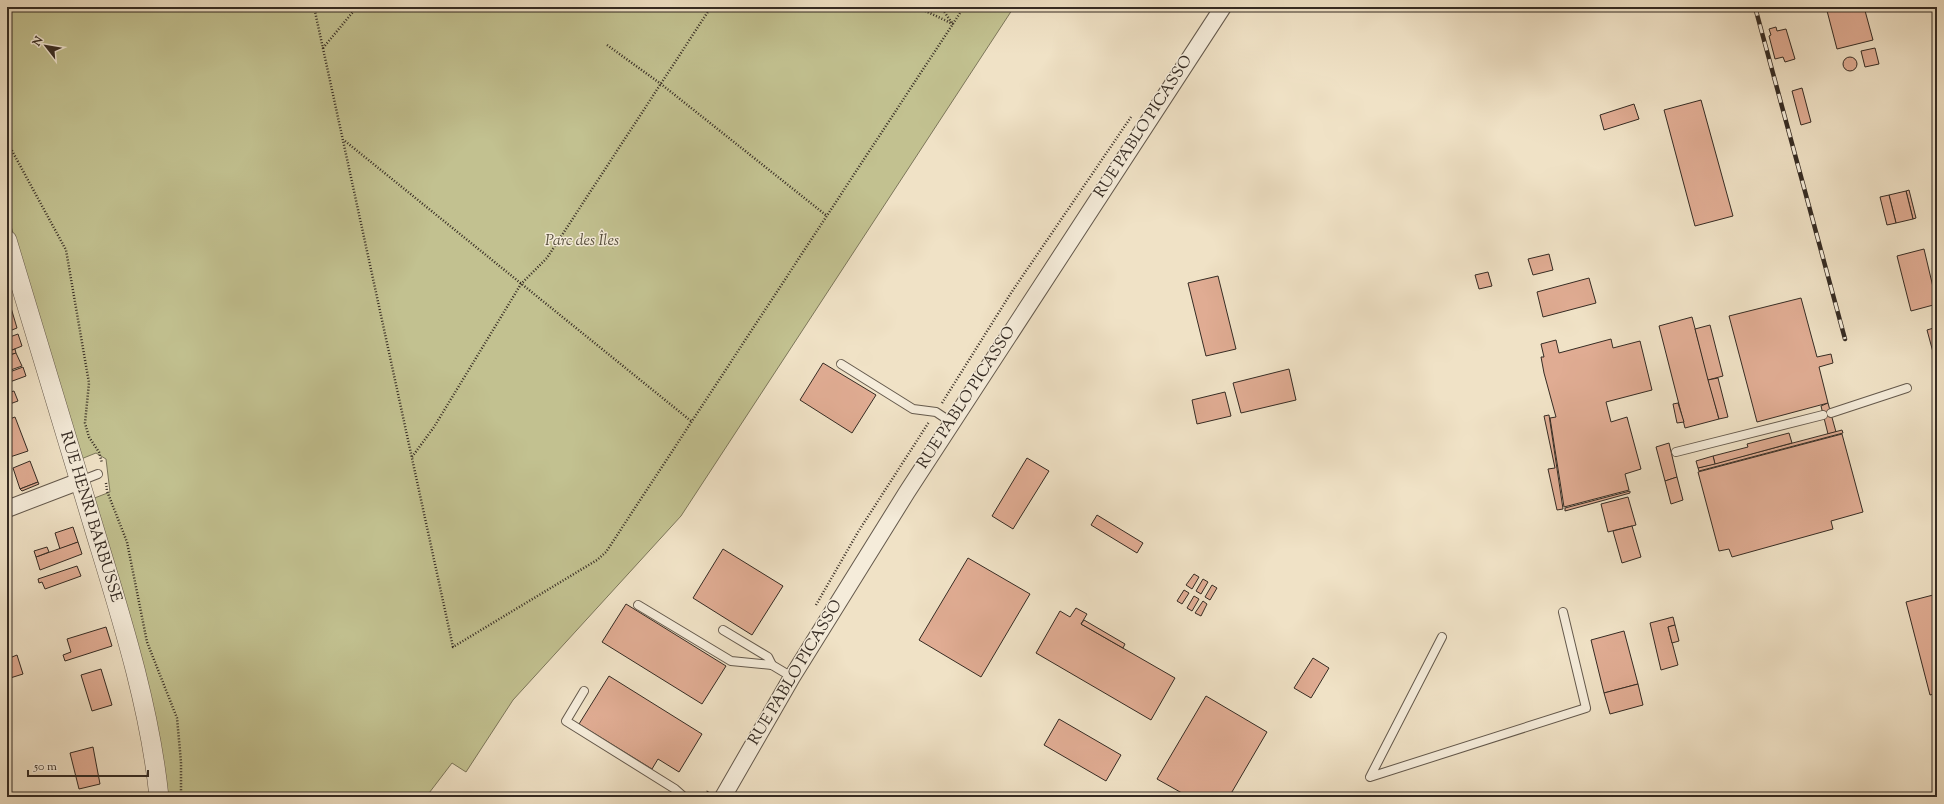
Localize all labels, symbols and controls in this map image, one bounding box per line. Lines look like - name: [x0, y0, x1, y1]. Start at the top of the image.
- north arrow: [26, 26, 66, 66]
- text: N: [29, 33, 48, 50]
- street label: RUE PABLO PICASSO: [1089, 51, 1199, 203]
- park label: Parc des Îles: [545, 230, 619, 253]
- street label: RUE PABLO PICASSO: [912, 322, 1022, 474]
- street label: RUE HENRI BARBUSSE: [53, 429, 127, 606]
- street label: RUE PABLO PICASSO: [743, 596, 849, 750]
- scale bar: [28, 752, 148, 778]
- text: 50 m: [33, 758, 57, 776]

